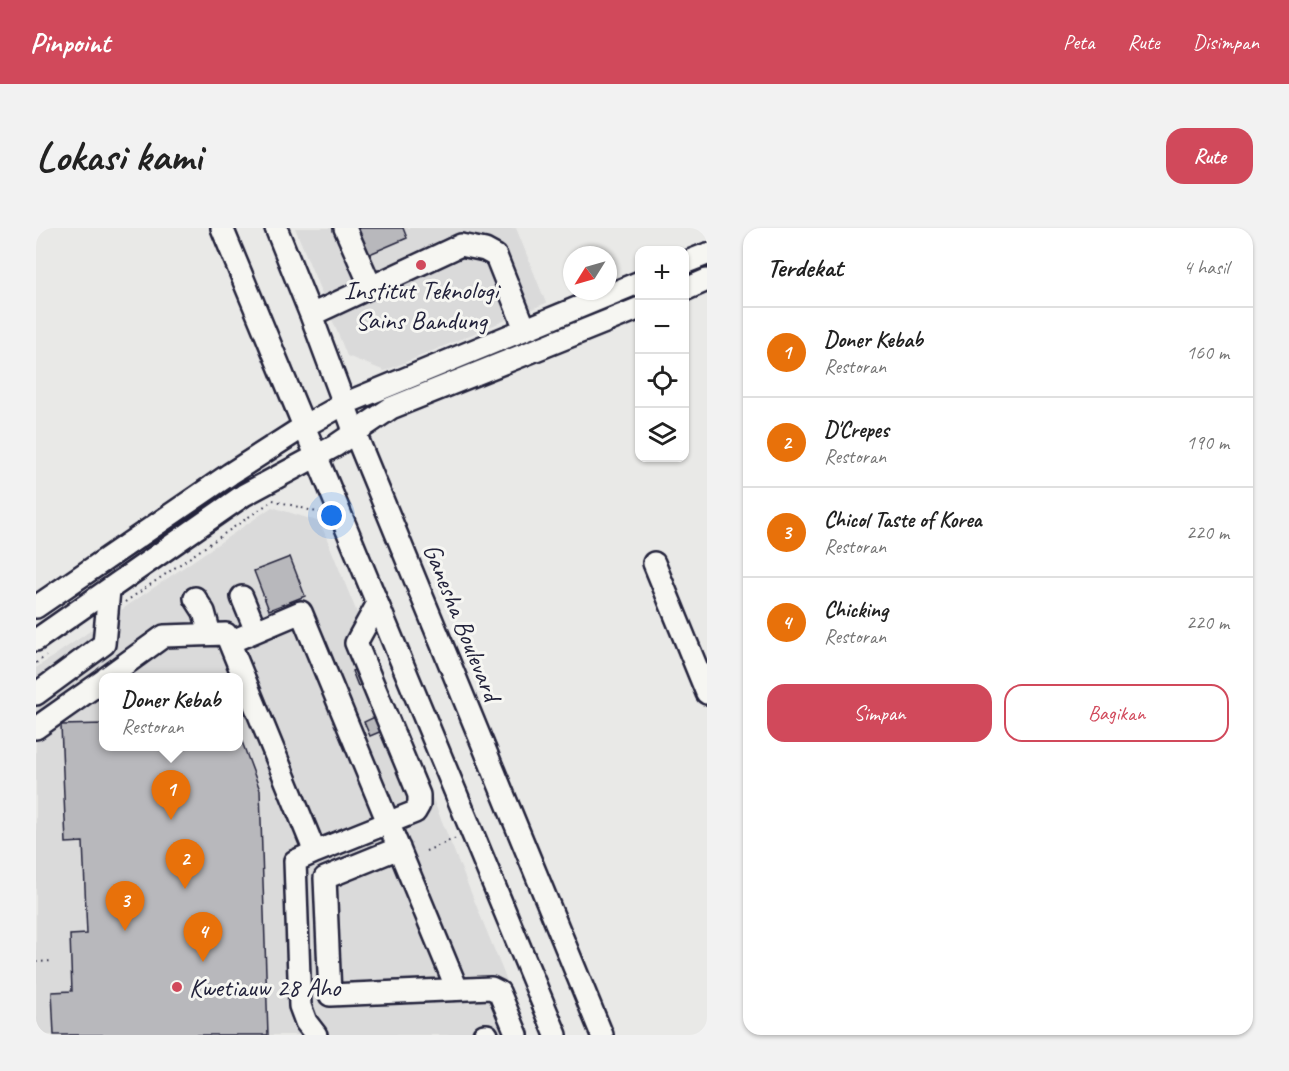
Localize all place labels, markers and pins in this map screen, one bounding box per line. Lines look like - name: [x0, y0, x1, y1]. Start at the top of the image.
- marker: Institut Teknologi Sains Bandung: [414, 258, 428, 272]
- place label: Institut Teknologi Sains Bandung: [344, 274, 501, 337]
- pin: 1: [152, 770, 190, 820]
- pin: 2: [166, 840, 204, 889]
- pin: 3: [106, 882, 145, 931]
- pin: 4: [184, 912, 222, 962]
- place label: Kwetiauw 28 Aho: [189, 971, 342, 1004]
- marker: Kwetiauw 28 Aho: [170, 980, 184, 994]

